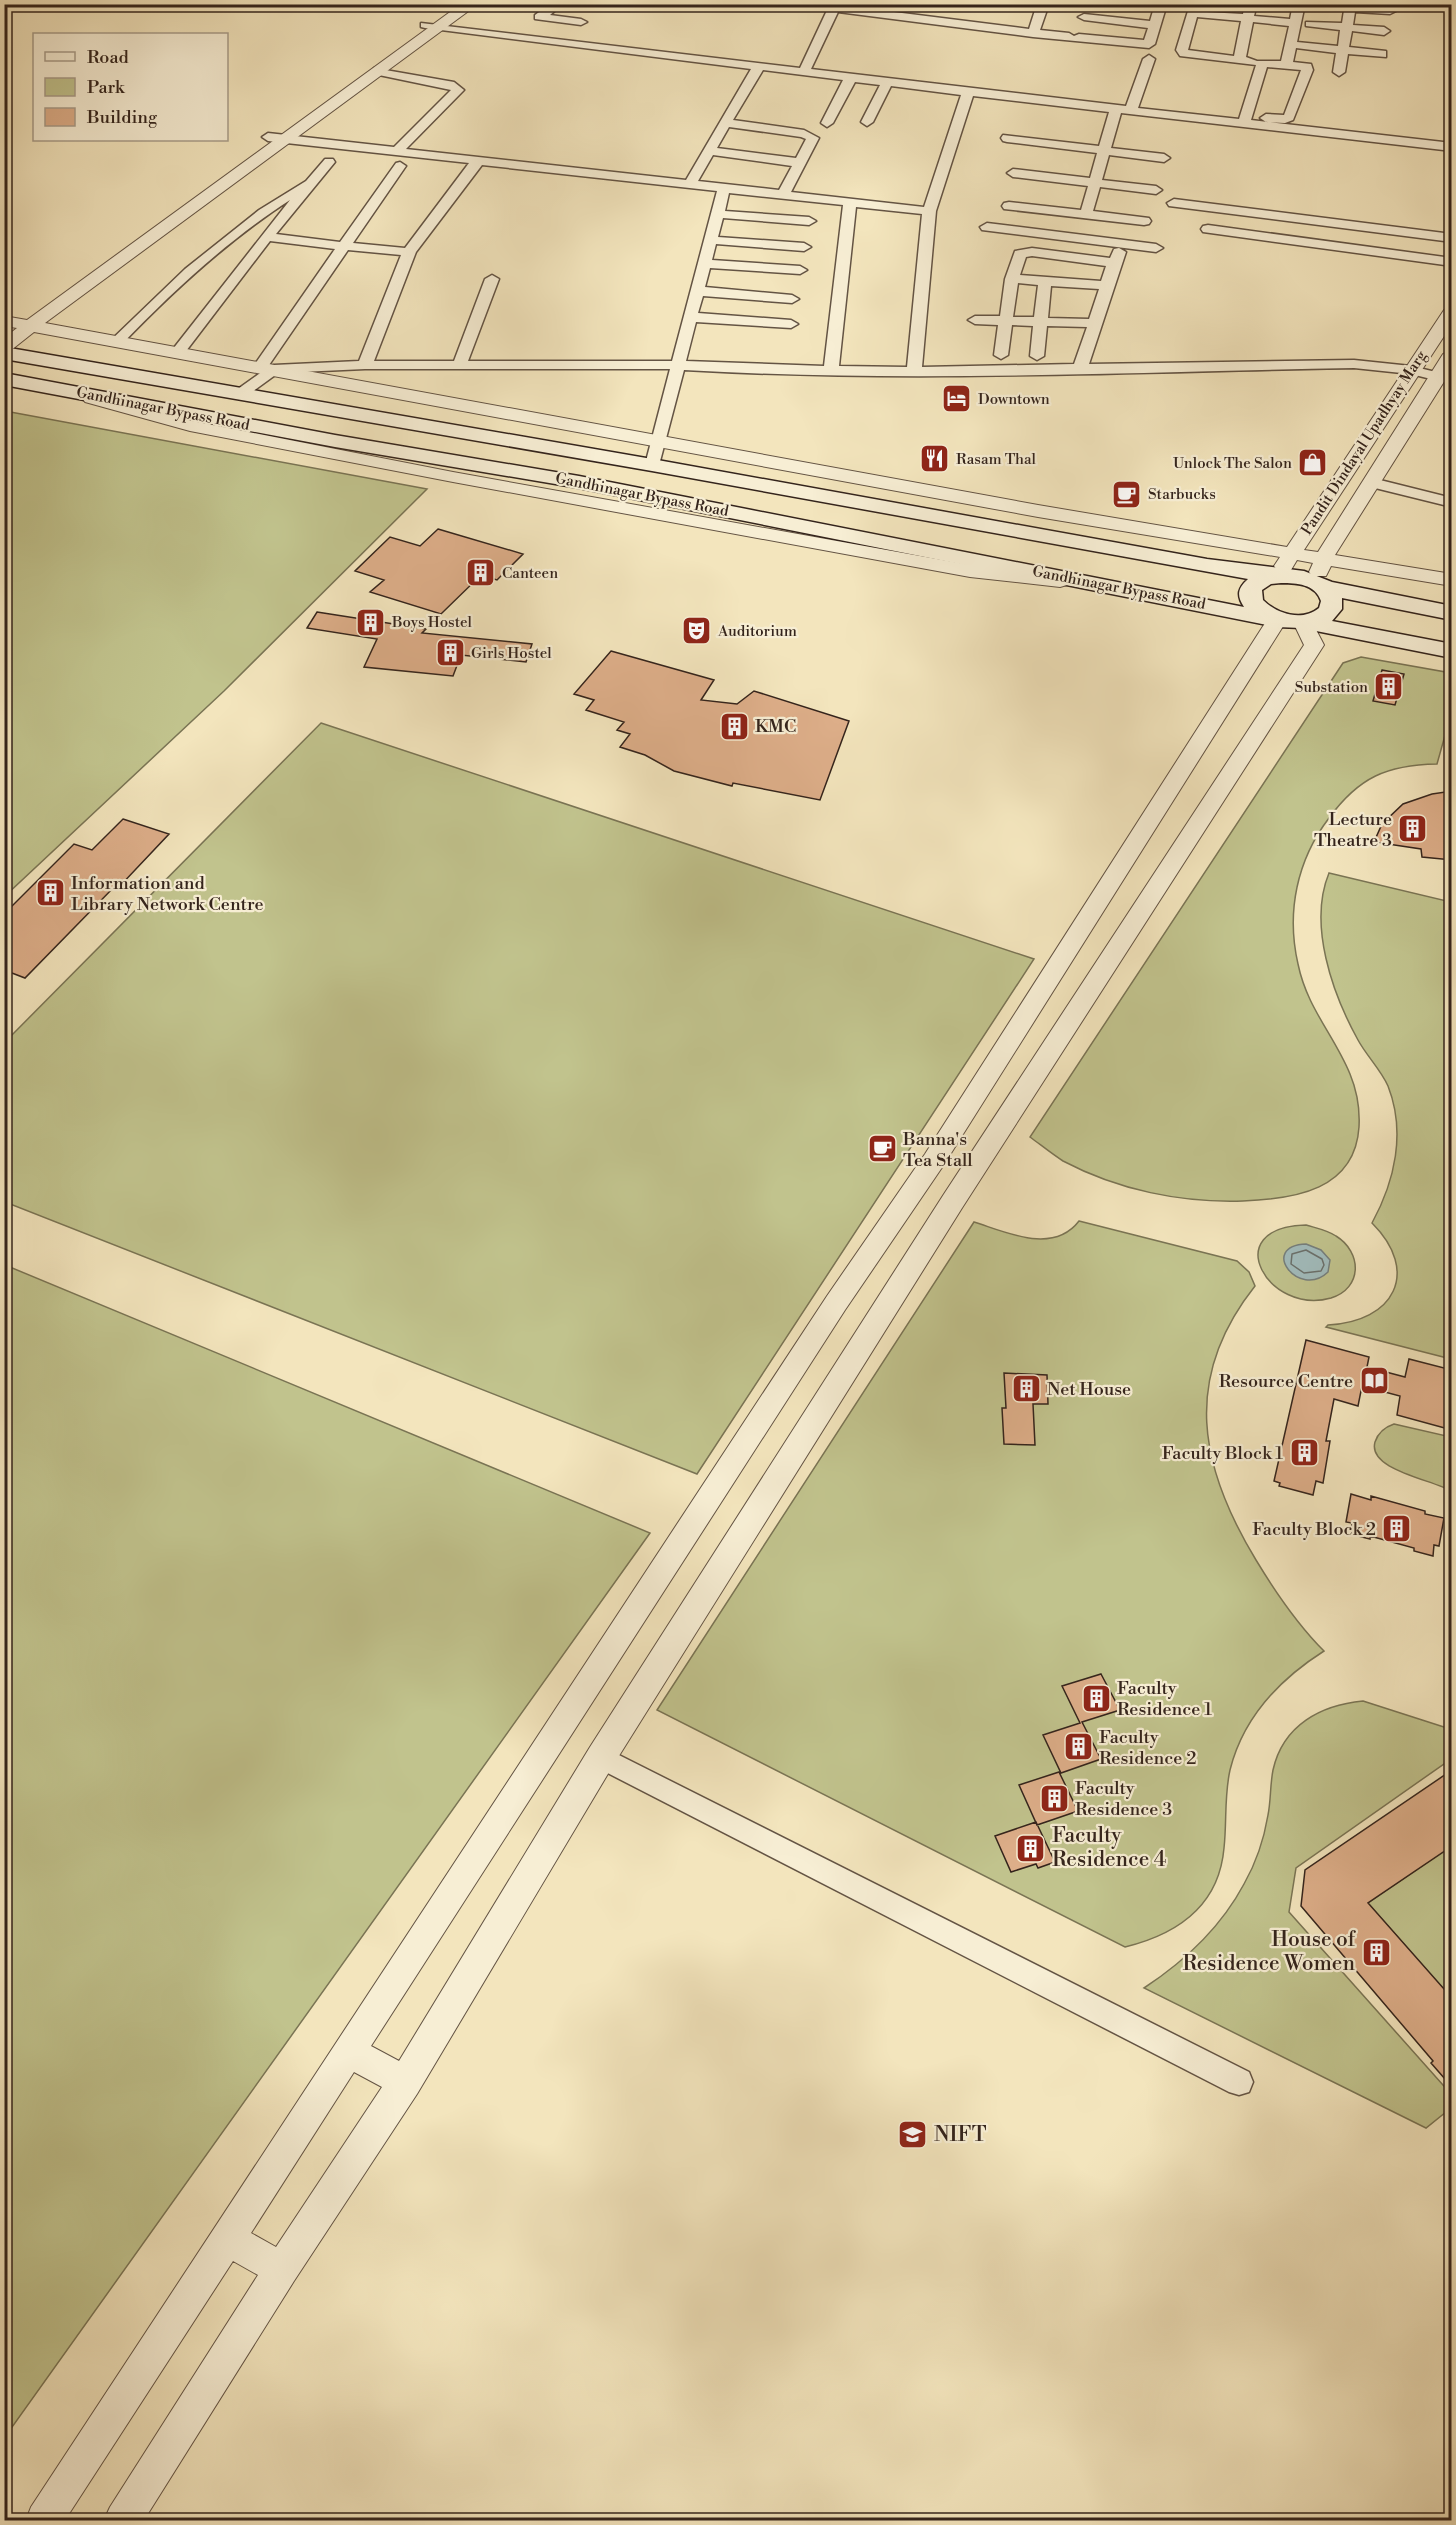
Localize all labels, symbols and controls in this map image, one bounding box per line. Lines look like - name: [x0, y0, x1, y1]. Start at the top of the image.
- legend: [33, 33, 228, 141]
- text: Road: [87, 46, 130, 69]
- text: Park: [87, 76, 126, 99]
- text: Building: [86, 106, 158, 129]
- street label: Pandit Dindayal Upadhyay Marg: [1297, 347, 1431, 539]
- street label: Gandhinagar Bypass Road: [75, 383, 252, 435]
- hotel icon: Downtown: [941, 383, 973, 415]
- place label: Downtown: [978, 390, 1050, 409]
- restaurant icon: Rasam Thal: [919, 443, 951, 475]
- shop icon: Unlock The Salon: [1297, 447, 1329, 479]
- place label: Rasam Thal: [956, 450, 1037, 469]
- place label: Unlock The Salon: [1173, 454, 1292, 473]
- street label: Gandhinagar Bypass Road: [554, 469, 731, 521]
- cafe icon: Starbucks: [1111, 478, 1143, 510]
- place label: Starbucks: [1148, 485, 1216, 504]
- building icon: Canteen: [465, 557, 497, 589]
- street label: Gandhinagar Bypass Road: [1031, 562, 1208, 614]
- place label: Canteen: [502, 564, 558, 583]
- building icon: Boys Hostel: [355, 606, 387, 638]
- place label: Boys Hostel: [391, 613, 473, 632]
- theatre icon: Auditorium: [681, 615, 713, 647]
- place label: Auditorium: [717, 622, 797, 641]
- building icon: Girls Hostel: [434, 637, 466, 669]
- place label: Girls Hostel: [471, 644, 552, 663]
- building icon: Substation: [1373, 671, 1405, 703]
- place label: Substation: [1295, 678, 1368, 697]
- building icon: KMC: [718, 710, 750, 742]
- place label: KMC: [755, 715, 796, 738]
- place label: Lecture Theatre 3: [1314, 808, 1392, 852]
- building icon: Lecture Theatre 3: [1397, 813, 1429, 845]
- place label: Information and Library Network Centre: [71, 872, 264, 916]
- building icon: Information and Library Network Centre: [34, 877, 66, 909]
- place label: Banna's Tea Stall: [902, 1128, 973, 1172]
- cafe icon: Banna's Tea Stall: [866, 1133, 898, 1165]
- library icon: Resource Centre: [1358, 1365, 1390, 1397]
- place label: Resource Centre: [1219, 1370, 1353, 1393]
- building icon: Net House: [1010, 1373, 1042, 1405]
- place label: Net House: [1047, 1378, 1131, 1401]
- building icon: Faculty Block 1: [1288, 1437, 1320, 1469]
- place label: Faculty Block 1: [1162, 1442, 1283, 1465]
- building icon: Faculty Block 2: [1381, 1513, 1413, 1545]
- place label: Faculty Block 2: [1252, 1518, 1376, 1541]
- place label: Faculty Residence 1: [1117, 1677, 1212, 1721]
- building icon: Faculty Residence 1: [1080, 1682, 1112, 1714]
- place label: Faculty Residence 2: [1099, 1726, 1196, 1770]
- building icon: Faculty Residence 2: [1062, 1731, 1094, 1763]
- place label: Faculty Residence 3: [1075, 1777, 1172, 1821]
- building icon: Faculty Residence 3: [1038, 1782, 1070, 1814]
- place label: Faculty Residence 4: [1052, 1823, 1166, 1873]
- building icon: Faculty Residence 4: [1015, 1832, 1047, 1864]
- place label: House of Residence Women: [1182, 1927, 1356, 1977]
- building icon: House of Residence Women: [1360, 1936, 1392, 1968]
- school or university icon: NIFT: [897, 2119, 929, 2151]
- place label: NIFT: [934, 2122, 987, 2148]

